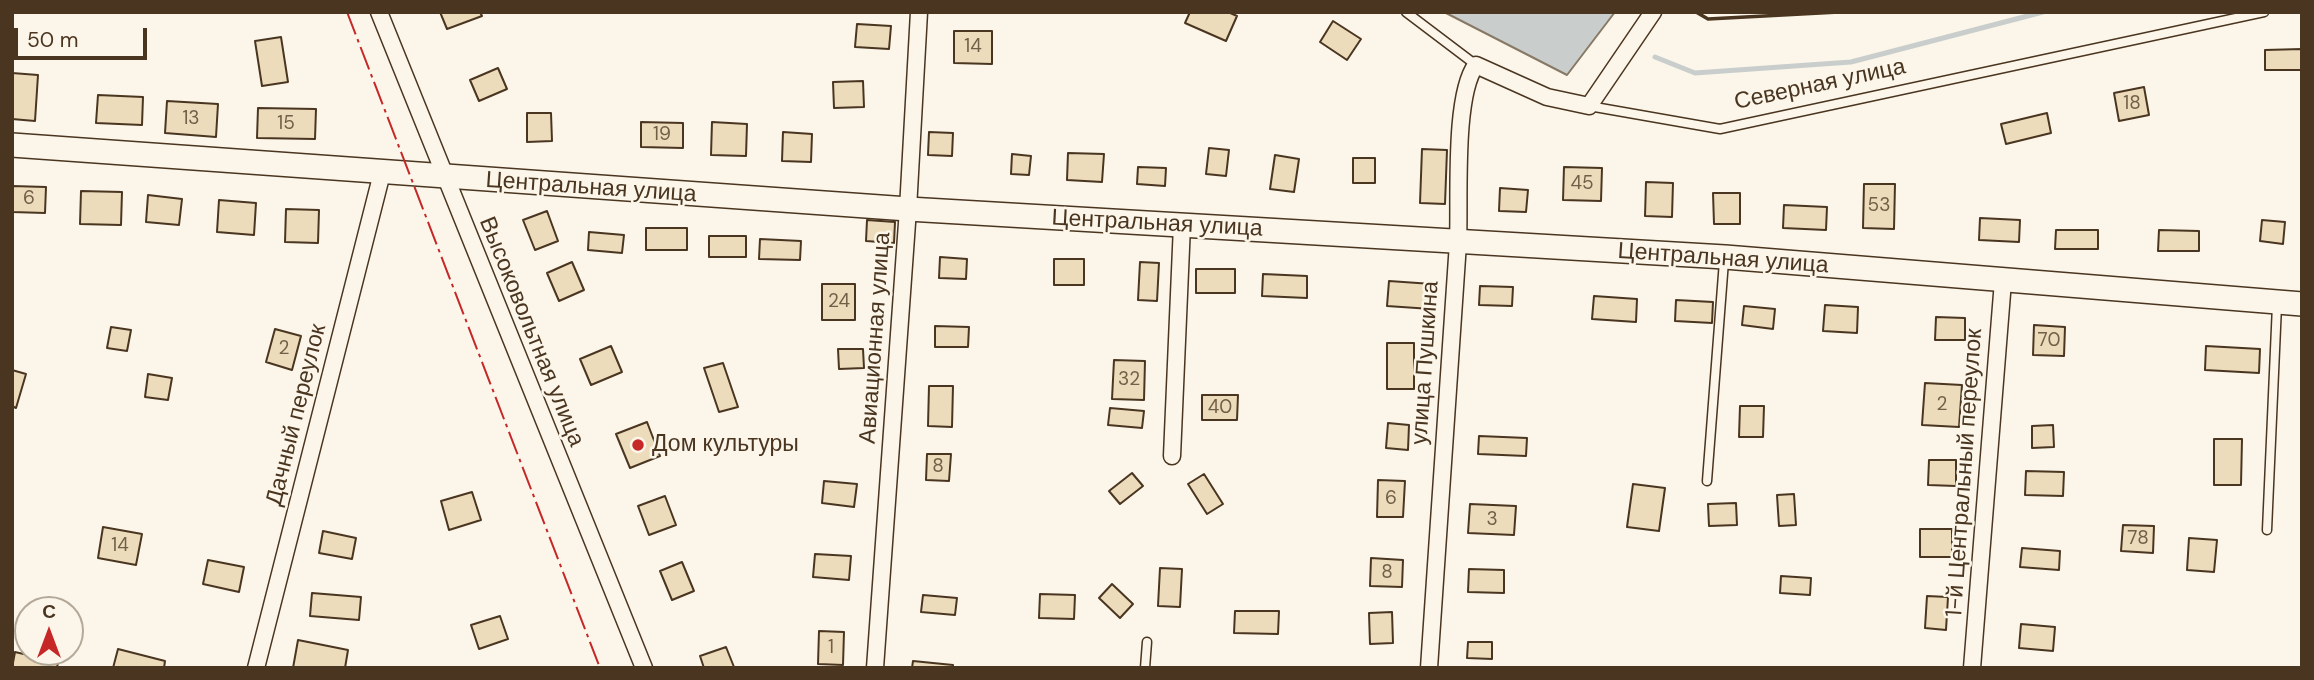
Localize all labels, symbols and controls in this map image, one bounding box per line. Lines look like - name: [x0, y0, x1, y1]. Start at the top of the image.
- scale bar: [18, 14, 150, 58]
- text: 50 m: [27, 26, 78, 54]
- house number: 14: [964, 36, 982, 58]
- street label: Северная улица: [1732, 53, 1908, 117]
- house number: 18: [2123, 93, 2141, 115]
- house number: 13: [182, 108, 200, 130]
- house number: 15: [277, 113, 295, 135]
- house number: 19: [653, 124, 671, 146]
- street label: Центральная улица: [485, 167, 697, 209]
- house number: 45: [1570, 173, 1594, 195]
- house number: 6: [23, 188, 35, 210]
- house number: 53: [1868, 195, 1890, 217]
- street label: Центральная улица: [1051, 205, 1263, 243]
- street label: Высоковольтная улица: [472, 213, 590, 451]
- street label: Авиационная улица: [855, 231, 897, 445]
- street label: Центральная улица: [1617, 238, 1829, 280]
- street label: улица Пушкина: [1407, 280, 1445, 446]
- house number: 24: [828, 291, 850, 313]
- street label: Дачный переулок: [261, 321, 333, 509]
- street label: 1-й Центральный переулок: [1941, 328, 1989, 618]
- house number: 70: [2038, 330, 2060, 352]
- house number: 2: [279, 338, 289, 360]
- house number: 32: [1118, 369, 1140, 391]
- house number: 2: [1937, 394, 1947, 416]
- house number: 40: [1208, 397, 1232, 419]
- place label: Дом культуры: [652, 431, 799, 459]
- marker: Дом культуры: [630, 437, 646, 453]
- house number: 8: [932, 456, 944, 478]
- house number: 6: [1385, 488, 1397, 510]
- house number: 3: [1486, 509, 1498, 531]
- house number: 78: [2127, 528, 2149, 550]
- house number: 14: [111, 535, 129, 557]
- house number: 8: [1381, 562, 1393, 584]
- north arrow: [14, 596, 84, 666]
- text: С: [42, 599, 56, 624]
- house number: 1: [828, 637, 834, 659]

